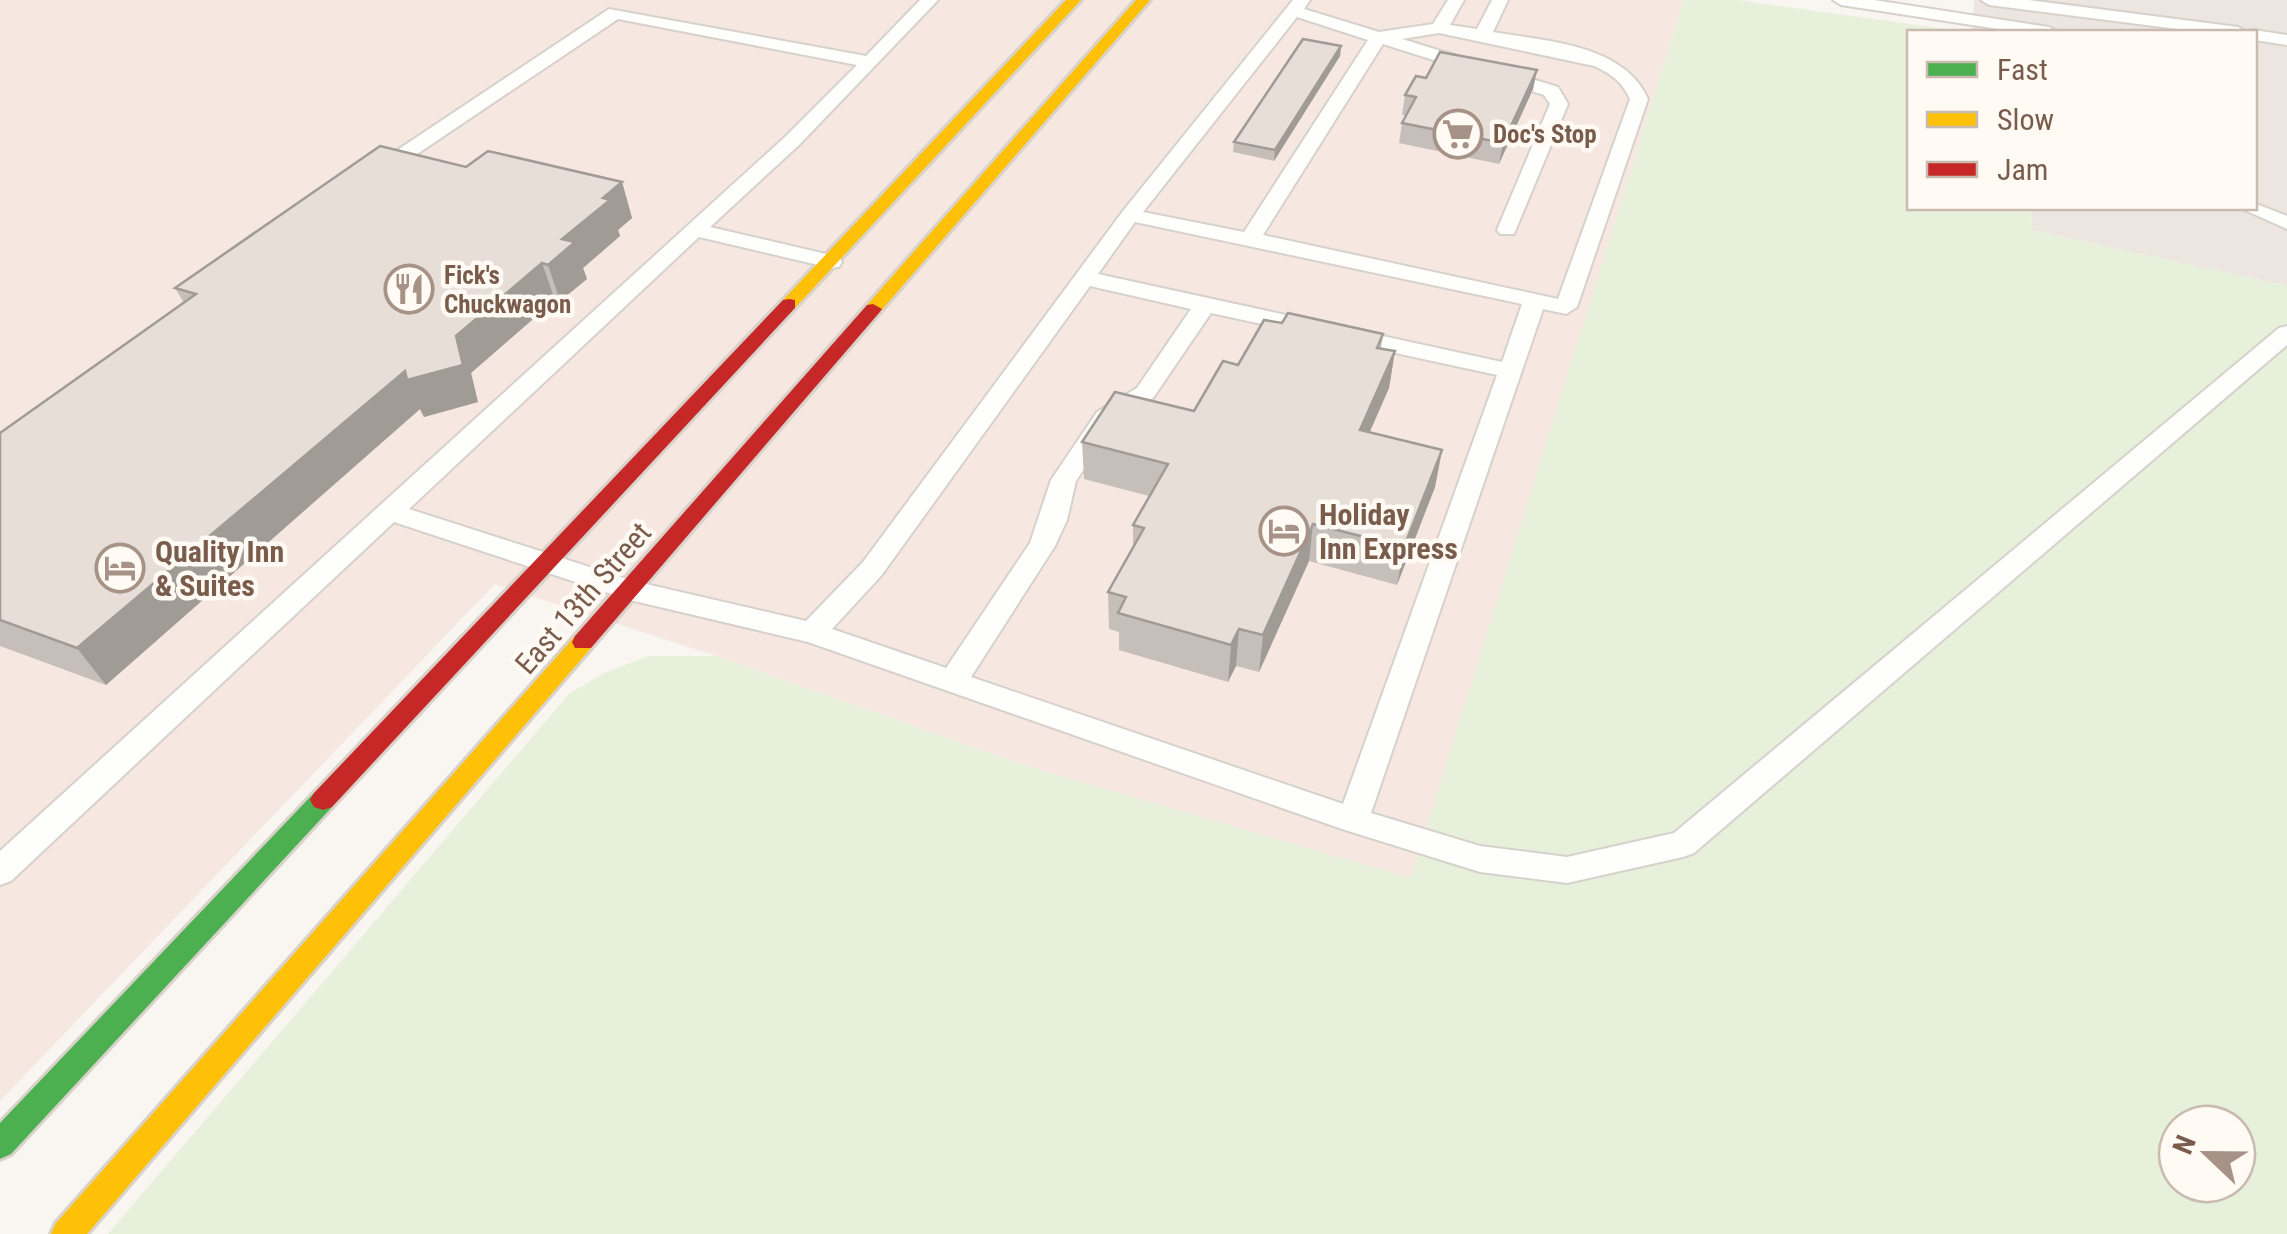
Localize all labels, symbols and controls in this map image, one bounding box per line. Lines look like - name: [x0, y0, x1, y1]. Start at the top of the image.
- legend: [1907, 30, 2257, 210]
- text: Fast: [1997, 52, 2048, 87]
- text: Slow: [1997, 102, 2054, 137]
- supermarket icon: Doc's Stop: [1432, 108, 1484, 160]
- place label: Doc's Stop: [1493, 120, 1597, 149]
- text: Jam: [1997, 152, 2048, 187]
- place label: Fick's Chuckwagon: [444, 261, 571, 319]
- restaurant icon: Fick's Chuckwagon: [383, 263, 435, 315]
- place label: Holiday Inn Express: [1319, 497, 1458, 566]
- hotel icon: Holiday Inn Express: [1258, 505, 1310, 557]
- street label: East 13th Street: [508, 515, 658, 681]
- place label: Quality Inn & Suites: [155, 534, 284, 603]
- hotel icon: Quality Inn & Suites: [94, 542, 146, 594]
- north arrow: [2157, 1104, 2257, 1204]
- text: N: [2166, 1131, 2203, 1159]

